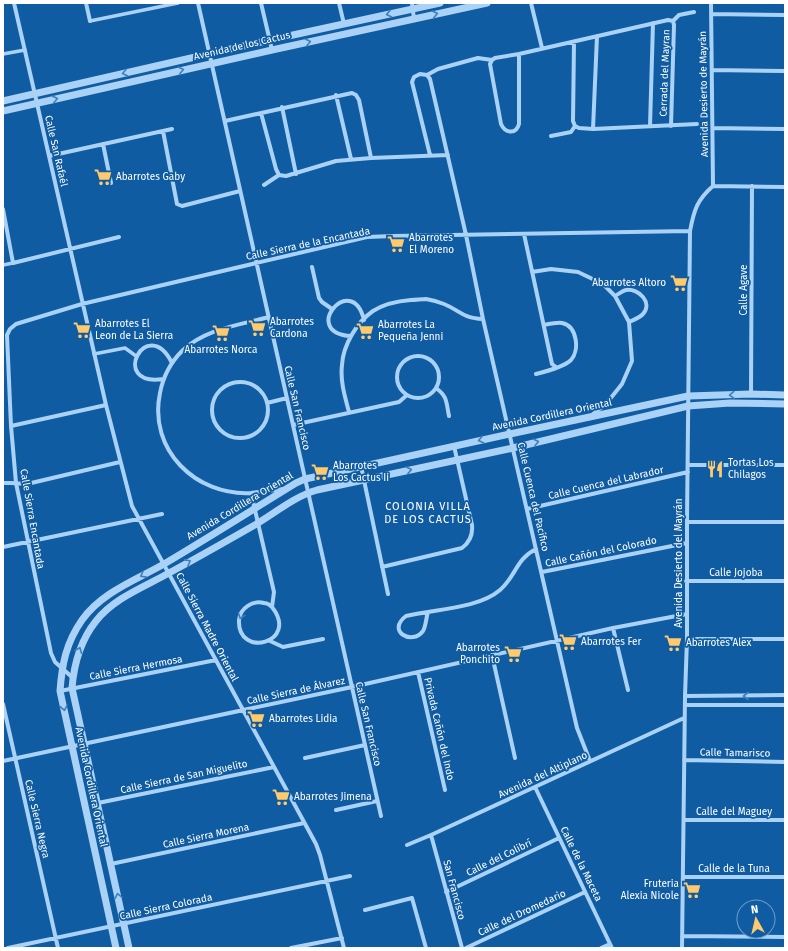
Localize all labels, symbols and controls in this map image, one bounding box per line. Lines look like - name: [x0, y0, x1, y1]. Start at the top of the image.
- one-way arrow: [386, 10, 392, 18]
- one-way arrow: [432, 10, 438, 18]
- street label: Avenida de los Cactus: [193, 29, 292, 63]
- street label: Cerrada del Mayran: [657, 29, 673, 117]
- street label: Avenida Desierto de Mayrán: [697, 31, 711, 157]
- one-way arrow: [305, 38, 311, 46]
- one-way arrow: [178, 67, 185, 75]
- one-way arrow: [122, 69, 128, 77]
- one-way arrow: [52, 96, 58, 104]
- street label: Calle San Rafaél: [42, 114, 70, 188]
- supermarket icon: Abarrotes Gaby: [93, 167, 113, 187]
- place label: Abarrotes Gaby: [116, 171, 185, 183]
- street label: Calle Sierra de la Encantada: [245, 225, 371, 263]
- place label: Abarrotes El Moreno: [409, 232, 454, 256]
- supermarket icon: Abarrotes El Moreno: [386, 234, 406, 254]
- street label: Calle Agave: [738, 264, 750, 316]
- supermarket icon: Abarrotes Altoro: [669, 273, 689, 293]
- place label: Abarrotes Altoro: [592, 277, 666, 289]
- place label: Abarrotes Cardona: [270, 316, 314, 340]
- place label: Abarrotes El Leon de La Sierra: [95, 318, 173, 342]
- supermarket icon: Abarrotes Cardona: [247, 318, 267, 338]
- place label: Abarrotes La Pequeña Jenni: [378, 319, 443, 343]
- supermarket icon: Abarrotes El Leon de La Sierra: [72, 320, 92, 340]
- supermarket icon: Abarrotes La Pequeña Jenni: [355, 321, 375, 341]
- supermarket icon: Abarrotes Norca: [211, 323, 231, 343]
- place label: Abarrotes Norca: [185, 344, 257, 356]
- street label: Calle San Francisco: [281, 365, 313, 452]
- one-way arrow: [729, 391, 735, 399]
- street label: Avenida Cordillera Oriental: [491, 396, 613, 434]
- one-way arrow: [477, 436, 484, 444]
- one-way arrow: [532, 438, 539, 447]
- street label: Calle Cuenca del Pacífico: [515, 441, 552, 553]
- place label: Tortas Los Chilagos: [728, 457, 774, 481]
- restaurant icon: Tortas Los Chilagos: [705, 459, 725, 479]
- place label: Abarrotes Los Cactus Ii: [333, 460, 389, 484]
- supermarket icon: Abarrotes Los Cactus Ii: [310, 462, 330, 482]
- street label: Calle Cuenca del Labrador: [547, 464, 665, 502]
- one-way arrow: [406, 467, 412, 475]
- street label: Calle Sierra Encantada: [17, 468, 47, 570]
- street label: Avenida Cordillera Oriental: [185, 469, 295, 543]
- street label: Avenida Desierto del Mayrán: [673, 498, 685, 628]
- district label: COLONIA VILLA DE LOS CACTUS: [384, 500, 472, 526]
- street label: Calle Cañón del Colorado: [544, 534, 658, 570]
- one-way arrow: [184, 560, 191, 567]
- street label: Calle Jojoba: [709, 567, 763, 579]
- one-way arrow: [140, 570, 147, 577]
- street label: Calle Sierra Madre Oriental: [173, 571, 241, 684]
- one-way arrow: [238, 612, 246, 619]
- supermarket icon: Abarrotes Fer: [558, 632, 578, 652]
- supermarket icon: Abarrotes Alex: [663, 633, 683, 653]
- place label: Abarrotes Fer: [581, 636, 642, 648]
- place label: Abarrotes Alex: [686, 637, 751, 649]
- place label: Abarrotes Ponchito: [456, 642, 500, 666]
- supermarket icon: Abarrotes Ponchito: [503, 644, 523, 664]
- one-way arrow: [75, 647, 83, 654]
- street label: Calle Sierra Hermosa: [88, 653, 184, 683]
- street label: Calle Sierra de Álvarez: [245, 673, 347, 707]
- street label: Privada Cañón del Indo: [421, 676, 457, 782]
- street label: Calle San Francisco: [352, 681, 384, 768]
- one-way arrow: [743, 691, 749, 700]
- one-way arrow: [59, 704, 67, 711]
- supermarket icon: Abarrotes Lidia: [246, 709, 266, 729]
- place label: Abarrotes Lidia: [269, 713, 338, 725]
- street label: Avenida Cordillera Oriental: [72, 726, 110, 848]
- street label: Calle Tamarisco: [700, 746, 771, 760]
- street label: Avenida del Altiplano: [497, 749, 590, 801]
- street label: Calle Sierra de San Miguelito: [119, 758, 249, 796]
- street label: Calle Sierra Negra: [22, 778, 52, 860]
- supermarket icon: Abarrotes Jimena: [271, 787, 291, 807]
- place label: Abarrotes Jimena: [294, 791, 372, 803]
- street label: Calle del Maguey: [696, 806, 772, 818]
- street label: Calle Sierra Morena: [162, 821, 250, 851]
- street label: Calle de la Maceta: [558, 825, 604, 903]
- street label: Calle del Colibrí: [464, 836, 534, 879]
- street label: San Francisco: [440, 859, 468, 921]
- street label: Calle de la Tuna: [698, 863, 770, 875]
- place label: Fruteria Alexia Nicole: [621, 878, 679, 902]
- supermarket icon: Fruteria Alexia Nicole: [682, 880, 702, 900]
- street label: Calle del Dromedario: [476, 887, 568, 939]
- street label: Calle Sierra Colorada: [119, 891, 213, 923]
- one-way arrow: [114, 893, 122, 899]
- north arrow: [736, 899, 776, 939]
- text: N: [750, 903, 759, 917]

